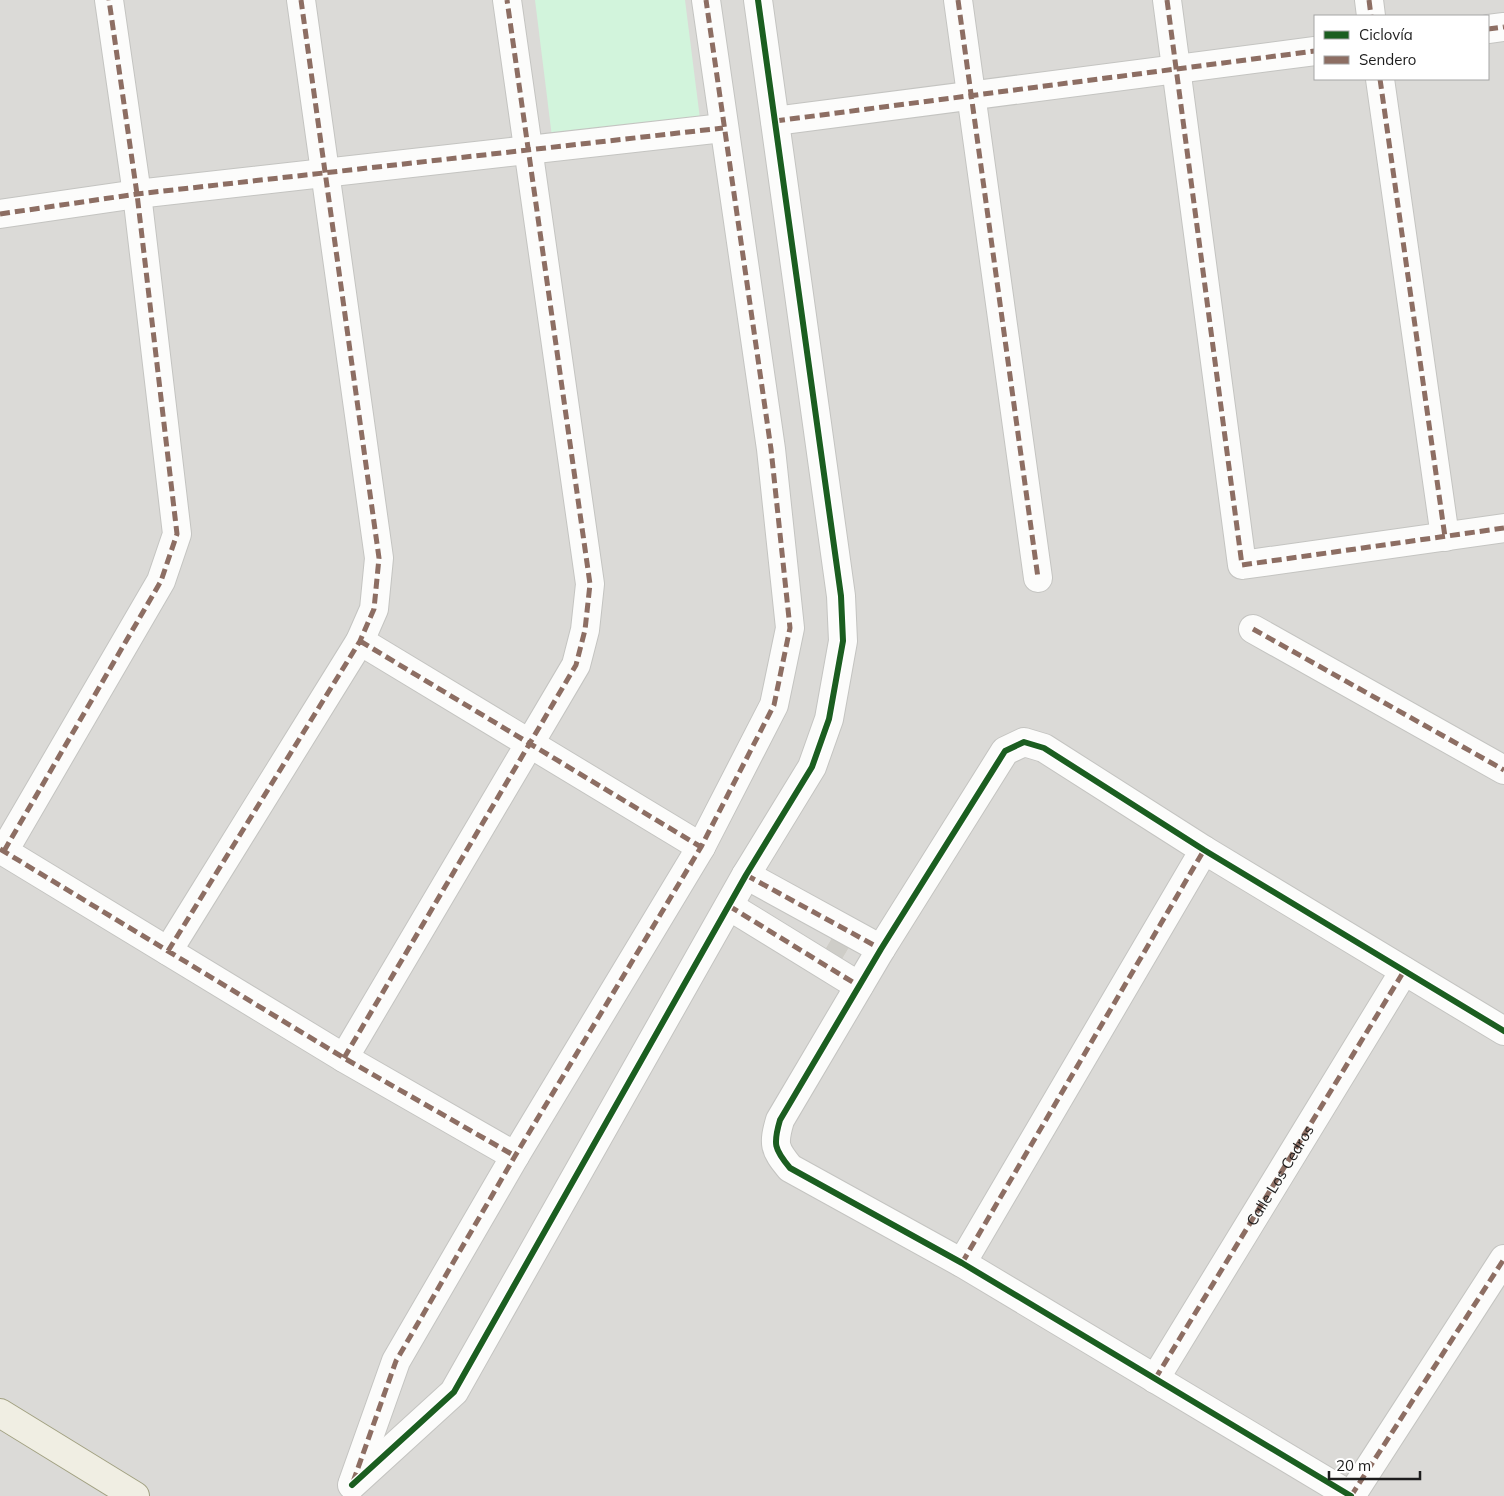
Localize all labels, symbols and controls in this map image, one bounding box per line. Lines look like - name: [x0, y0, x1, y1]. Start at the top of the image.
- legend: [1314, 15, 1489, 80]
- text: Ciclovía: [1359, 25, 1413, 44]
- text: Sendero: [1359, 50, 1416, 69]
- street label: Calle Los Cedros: [1242, 1121, 1317, 1229]
- scale bar: [1329, 1448, 1420, 1480]
- text: 20 m: [1336, 1456, 1371, 1475]

